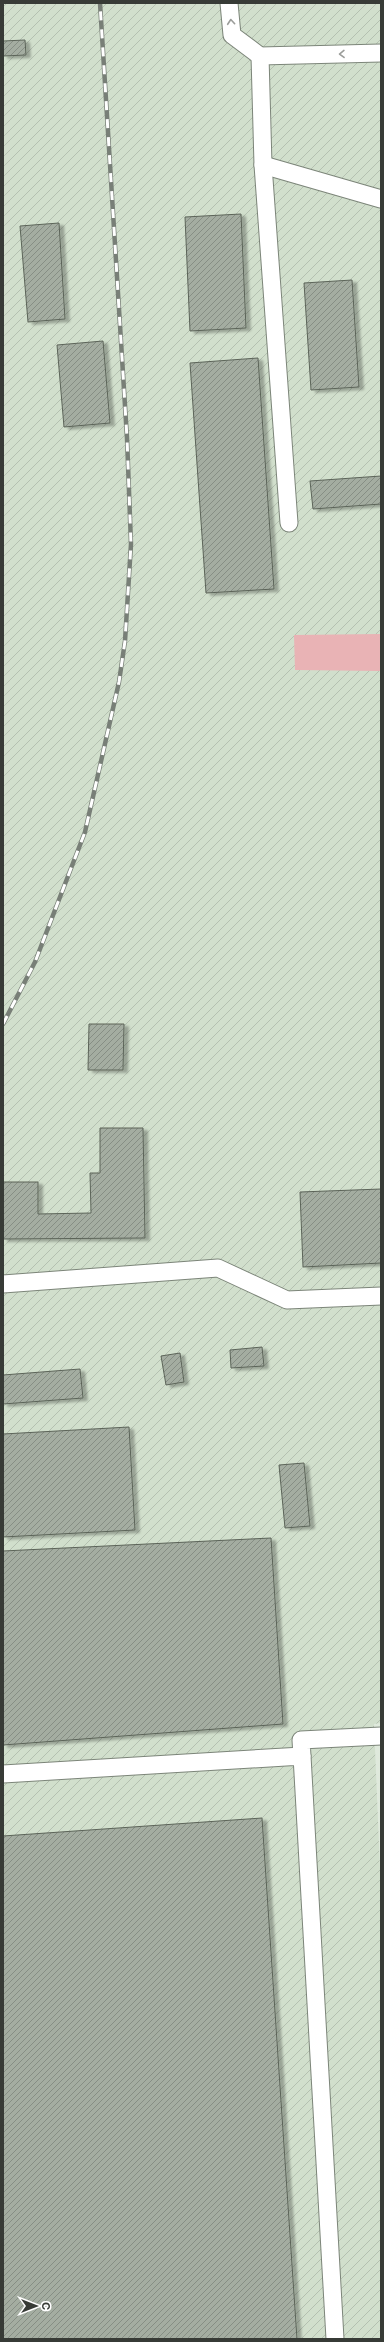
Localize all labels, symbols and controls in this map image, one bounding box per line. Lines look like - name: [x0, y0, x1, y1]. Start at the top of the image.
- one-way arrow: [227, 19, 236, 25]
- one-way arrow: [339, 49, 345, 58]
- north arrow: [16, 2286, 56, 2326]
- text: С: [39, 2302, 53, 2310]

